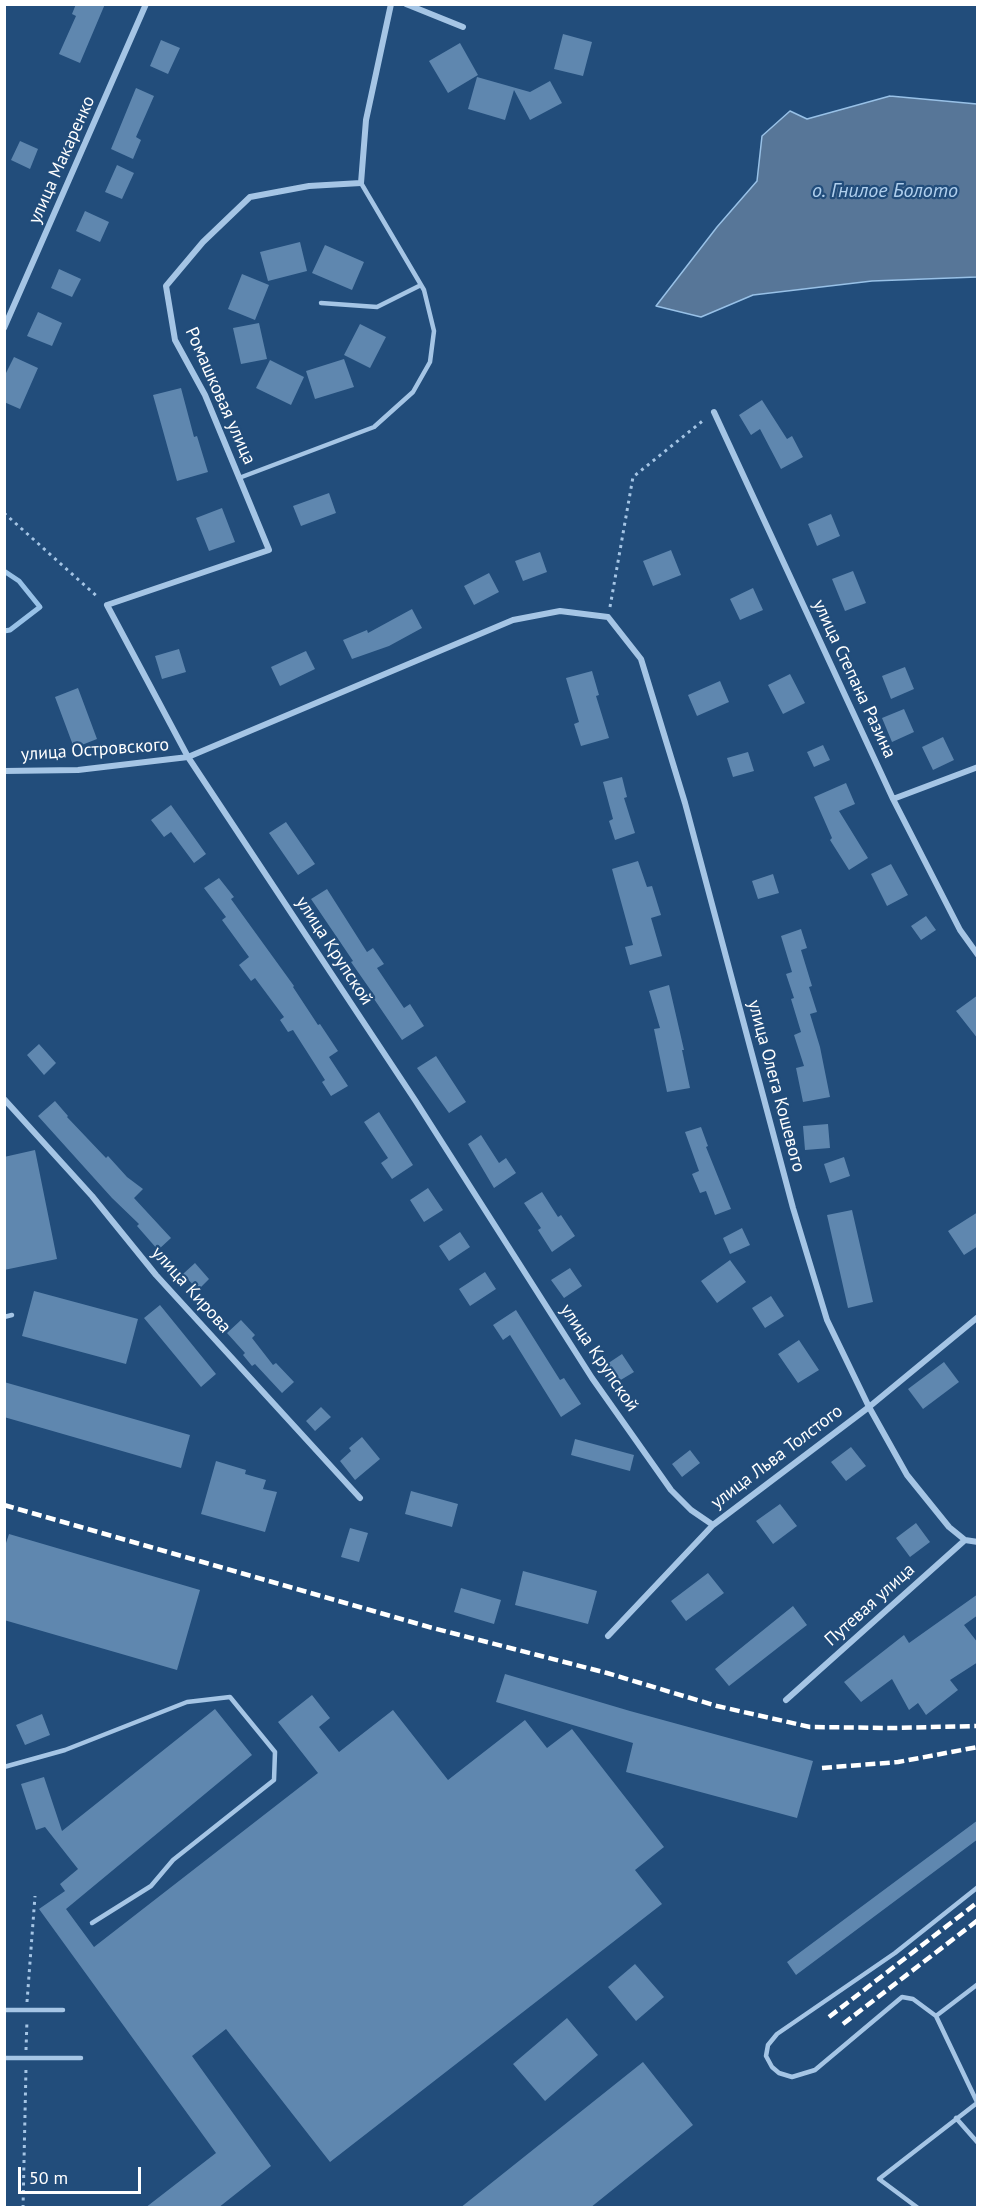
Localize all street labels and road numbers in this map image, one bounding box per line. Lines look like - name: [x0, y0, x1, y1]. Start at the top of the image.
- street label: улица Макаренко: [24, 93, 100, 227]
- street label: Ромашковая улица: [180, 324, 260, 468]
- street label: улица Степана Разина: [808, 596, 900, 762]
- street label: улица Островского: [20, 734, 170, 766]
- street label: улица Крупской: [291, 893, 377, 1009]
- street label: улица Олега Кошевого: [743, 998, 809, 1174]
- street label: улица Кирова: [147, 1242, 235, 1338]
- street label: улица Крупской: [555, 1300, 643, 1416]
- street label: улица Льва Толстого: [707, 1400, 847, 1514]
- street label: Путевая улица: [821, 1559, 919, 1651]

